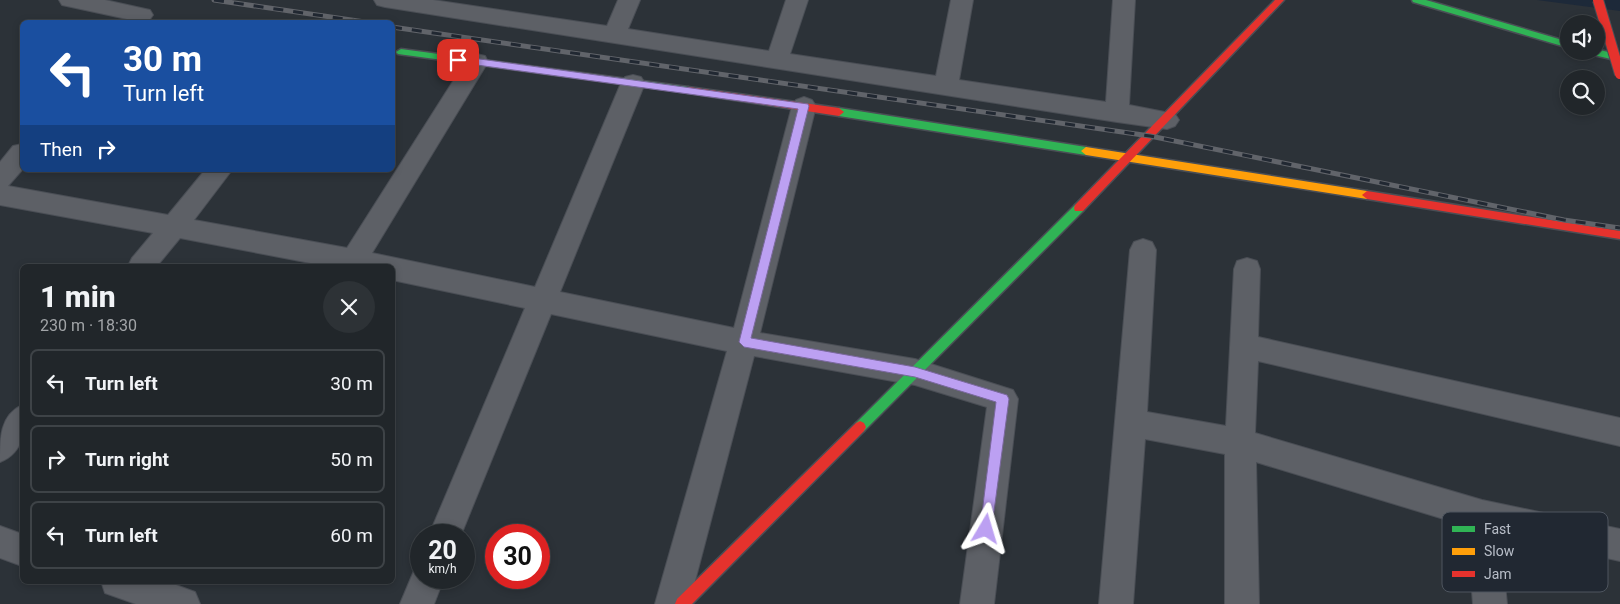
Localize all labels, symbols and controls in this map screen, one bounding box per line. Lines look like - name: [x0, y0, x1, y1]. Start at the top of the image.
- map controls: [1560, 15, 1605, 115]
- button: sound: [1560, 15, 1605, 60]
- text: 30 m: [123, 39, 202, 80]
- pin: [437, 39, 479, 81]
- icon: left: [40, 40, 105, 105]
- icon: arrive: [444, 46, 472, 74]
- button: search: [1560, 70, 1605, 115]
- text: Turn left: [123, 81, 204, 106]
- icon: right: [92, 135, 120, 163]
- text: Then: [40, 138, 82, 161]
- text: 1 min: [40, 279, 116, 314]
- button: close: [323, 281, 375, 333]
- text: 230 m · 18:30: [40, 316, 137, 335]
- icon: left: [42, 369, 70, 397]
- text: Turn left: [85, 372, 158, 395]
- text: 30 m: [330, 372, 373, 395]
- icon: right: [42, 445, 70, 473]
- text: Turn right: [85, 448, 169, 471]
- text: 50 m: [330, 448, 373, 471]
- position arrow: [959, 502, 1011, 554]
- legend: [1442, 512, 1608, 592]
- icon: left: [42, 521, 70, 549]
- text: Fast: [1484, 521, 1511, 537]
- text: Turn left: [85, 524, 158, 547]
- text: 60 m: [330, 524, 373, 547]
- speed limit sign: 30: [485, 524, 550, 589]
- text: 20: [428, 536, 457, 565]
- text: Slow: [1484, 543, 1515, 559]
- text: km/h: [428, 562, 457, 576]
- text: Jam: [1484, 566, 1512, 582]

